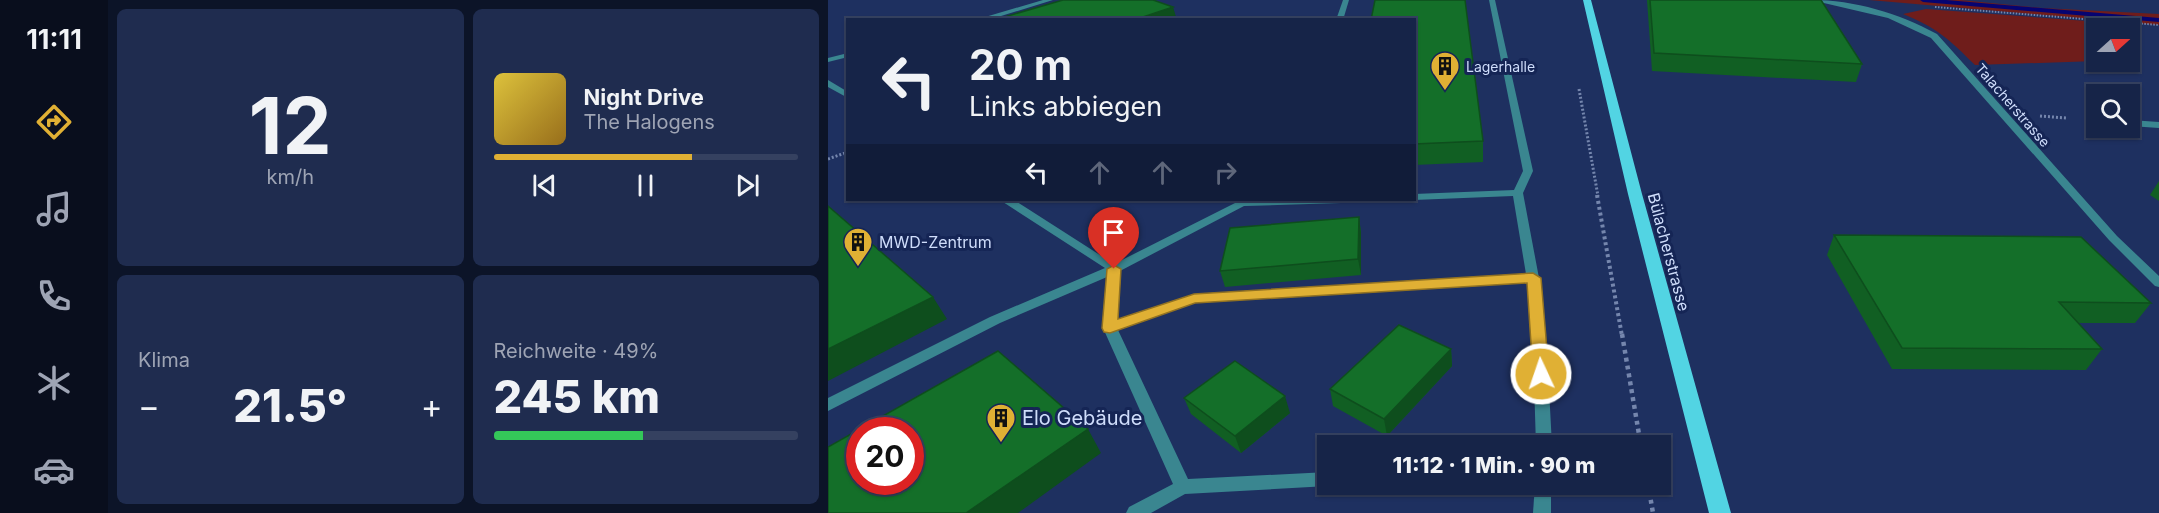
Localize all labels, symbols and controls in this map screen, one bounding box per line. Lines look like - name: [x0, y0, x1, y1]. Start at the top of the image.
- north arrow: [2086, 18, 2140, 72]
- map controls: [2086, 18, 2140, 138]
- text: 11:11: [26, 23, 82, 56]
- text: 20 m: [969, 39, 1072, 90]
- icon: left: [870, 42, 948, 120]
- building icon: Lagerhalle: [1429, 50, 1461, 92]
- place label: Lagerhalle: [1466, 58, 1535, 75]
- street label: Talacherstrasse: [1972, 60, 2054, 150]
- text: 12: [249, 78, 332, 173]
- text: Night Drive: [584, 84, 704, 110]
- button: search: [2086, 84, 2140, 138]
- text: Links abbiegen: [969, 90, 1162, 123]
- icon: directions: [33, 101, 75, 143]
- text: The Halogens: [584, 110, 715, 134]
- icon: left: [1020, 156, 1053, 189]
- icon: ahead: [1083, 156, 1116, 189]
- icon: ahead: [1146, 156, 1179, 189]
- icon: right: [1209, 156, 1242, 189]
- text: km/h: [266, 165, 314, 189]
- icon: previous: [528, 169, 561, 202]
- icon: pause: [629, 169, 662, 202]
- icon: next: [731, 169, 764, 202]
- icon: music: [33, 188, 75, 230]
- street label: Bülacherstrasse: [1644, 191, 1694, 313]
- pin: [1088, 207, 1139, 269]
- icon: arrive: [1097, 216, 1130, 249]
- building icon: MWD-Zentrum: [842, 226, 874, 268]
- place label: MWD-Zentrum: [879, 232, 992, 252]
- icon: phone: [33, 275, 75, 317]
- text: Reichweite · 49%: [494, 339, 658, 363]
- position arrow: [1509, 342, 1573, 406]
- text: Klima: [138, 348, 190, 372]
- icon: climate: [33, 362, 75, 404]
- text: 245 km: [494, 369, 660, 424]
- text: 21.5°: [233, 378, 347, 433]
- text: −: [138, 386, 160, 426]
- text: +: [421, 386, 443, 426]
- building icon: Elo Gebäude: [985, 402, 1017, 444]
- place label: Elo Gebäude: [1022, 406, 1142, 430]
- speed limit sign: 20: [846, 417, 924, 495]
- icon: car: [33, 449, 75, 491]
- text: 11:12 · 1 Min. · 90 m: [1393, 452, 1595, 478]

